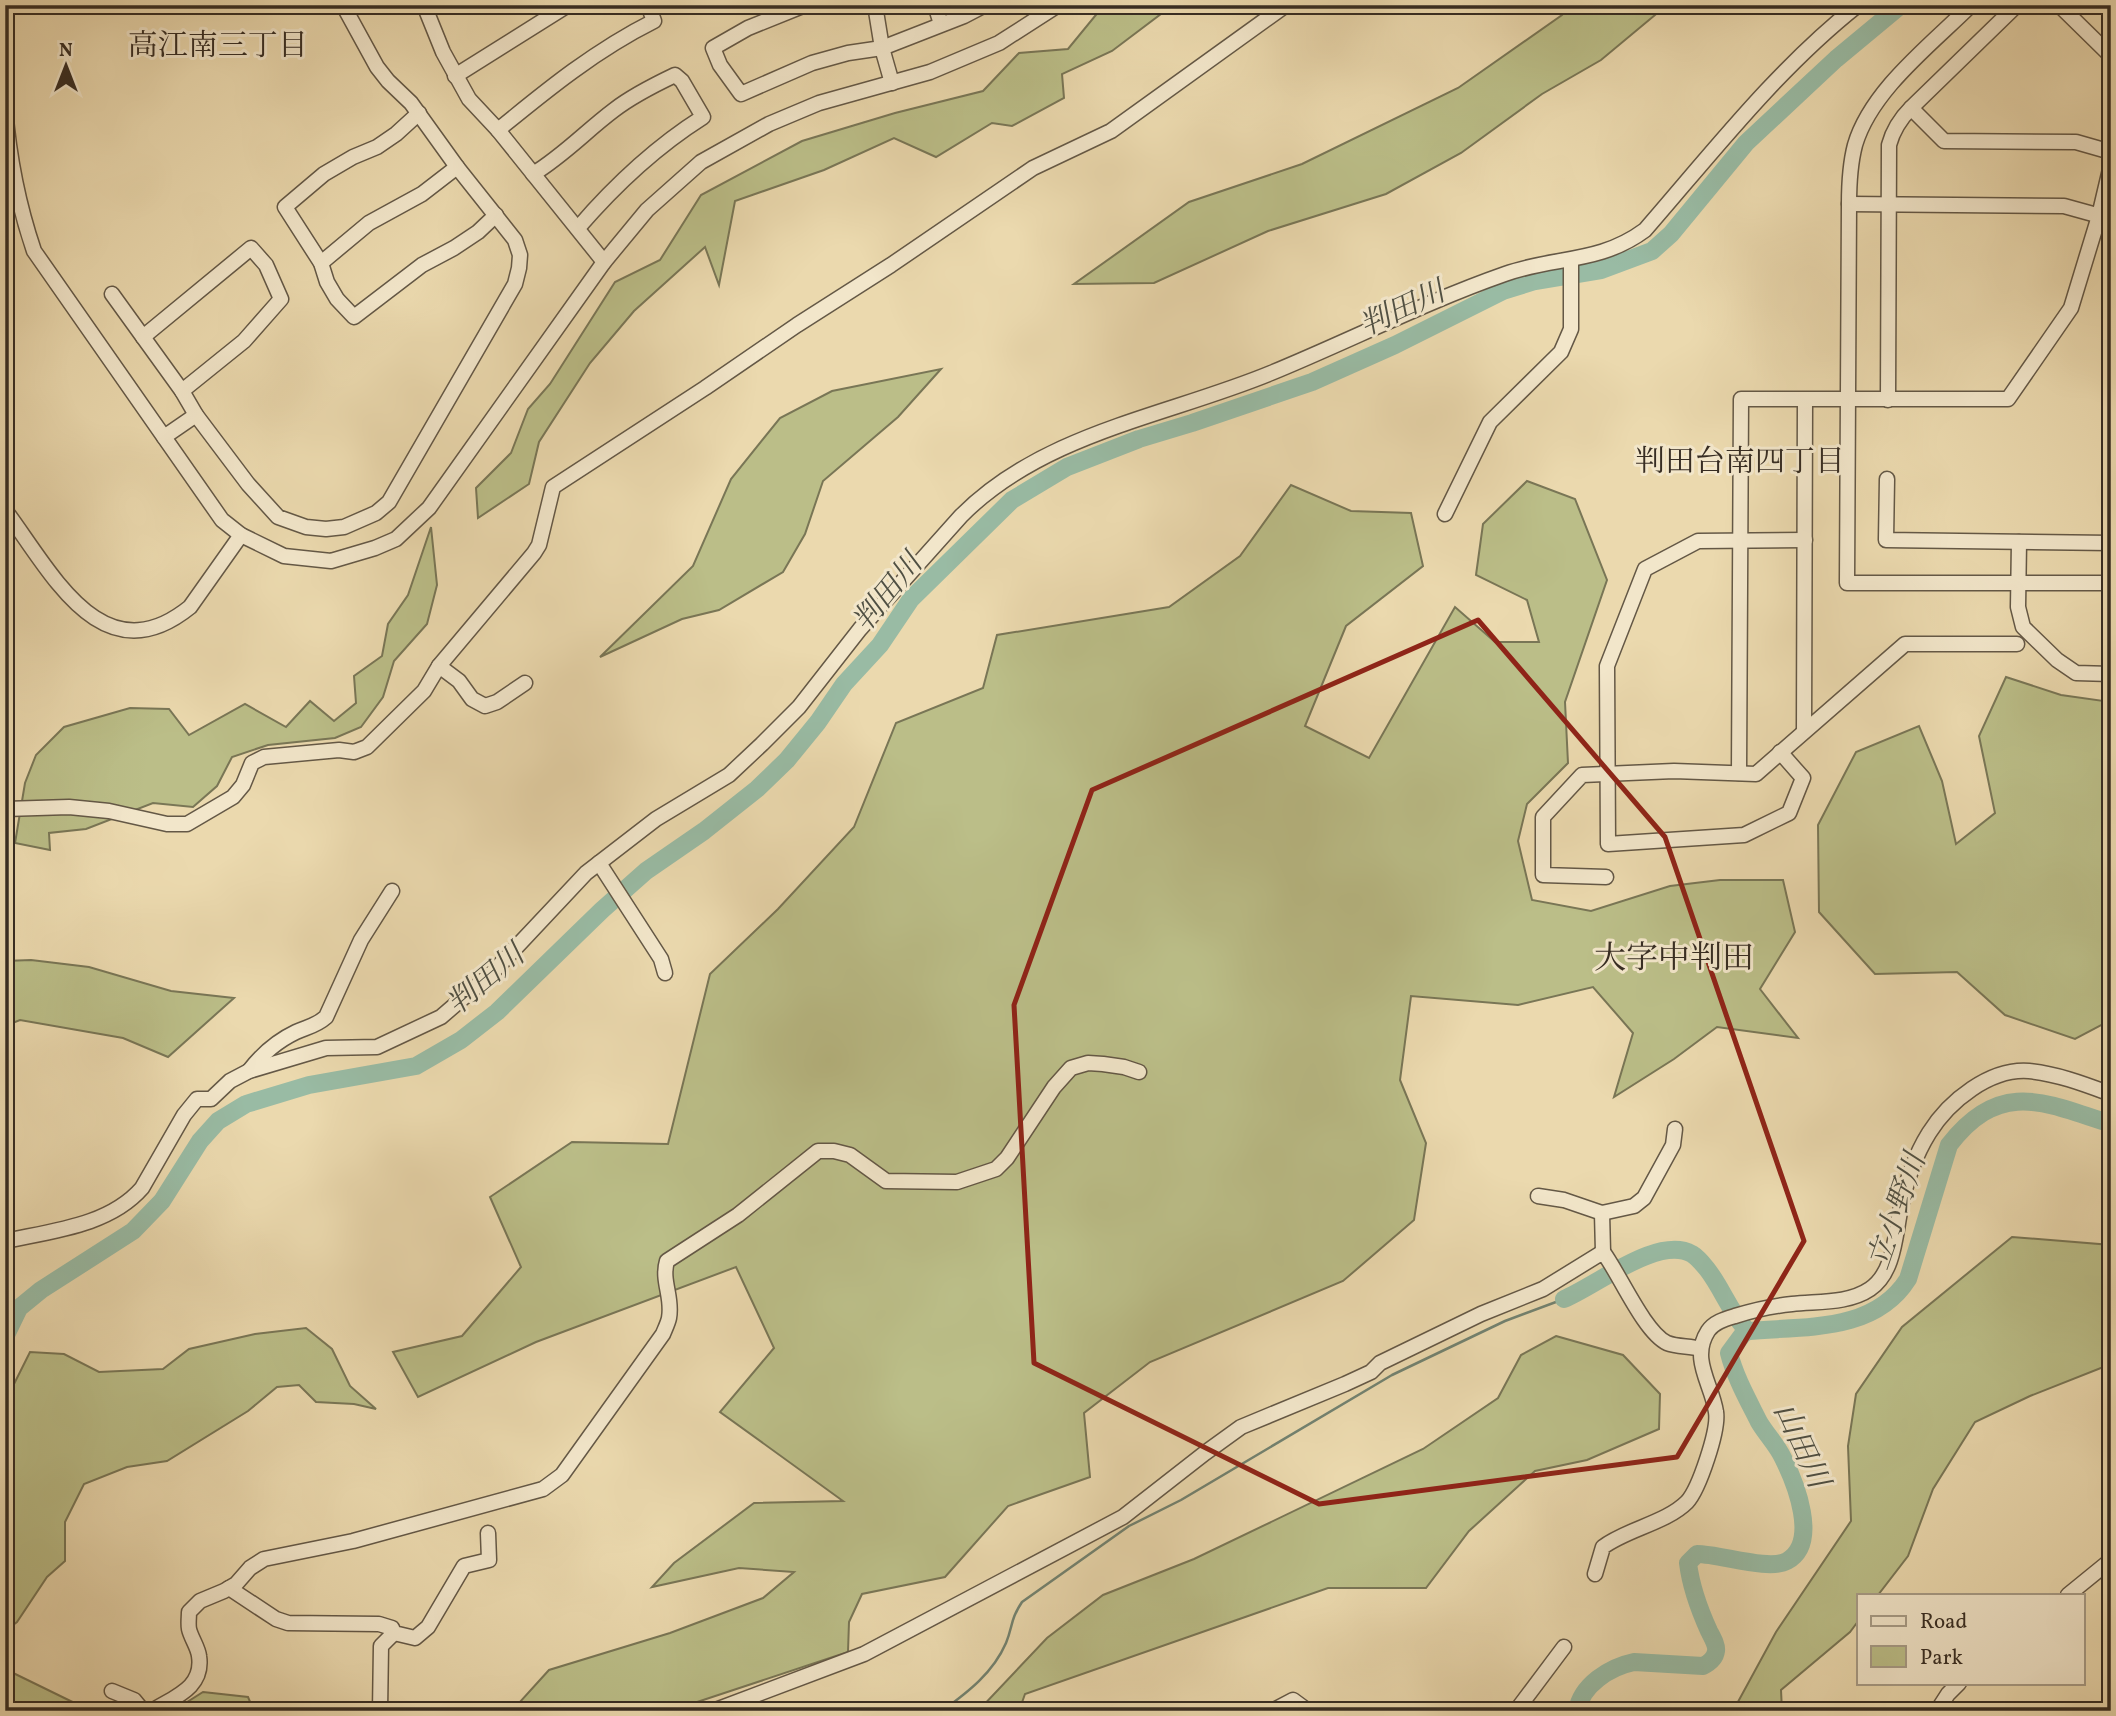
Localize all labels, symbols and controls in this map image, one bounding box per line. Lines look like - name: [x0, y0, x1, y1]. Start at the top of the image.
- district label: 高江南三丁目: [128, 26, 308, 68]
- north arrow: [32, 32, 102, 102]
- text: N: [59, 38, 73, 64]
- water label: 判田川: [1353, 270, 1455, 348]
- district label: 判田台南四丁目: [1635, 442, 1845, 484]
- water label: 判田川: [844, 543, 935, 641]
- water label: 判田川: [438, 934, 537, 1026]
- district label: 大字中判田: [1594, 938, 1754, 982]
- water label: 立小野川: [1859, 1145, 1938, 1275]
- water label: 山田川: [1762, 1396, 1840, 1498]
- legend: [1857, 1594, 2084, 1684]
- text: Road: [1920, 1608, 1967, 1637]
- text: Park: [1920, 1644, 1963, 1673]

